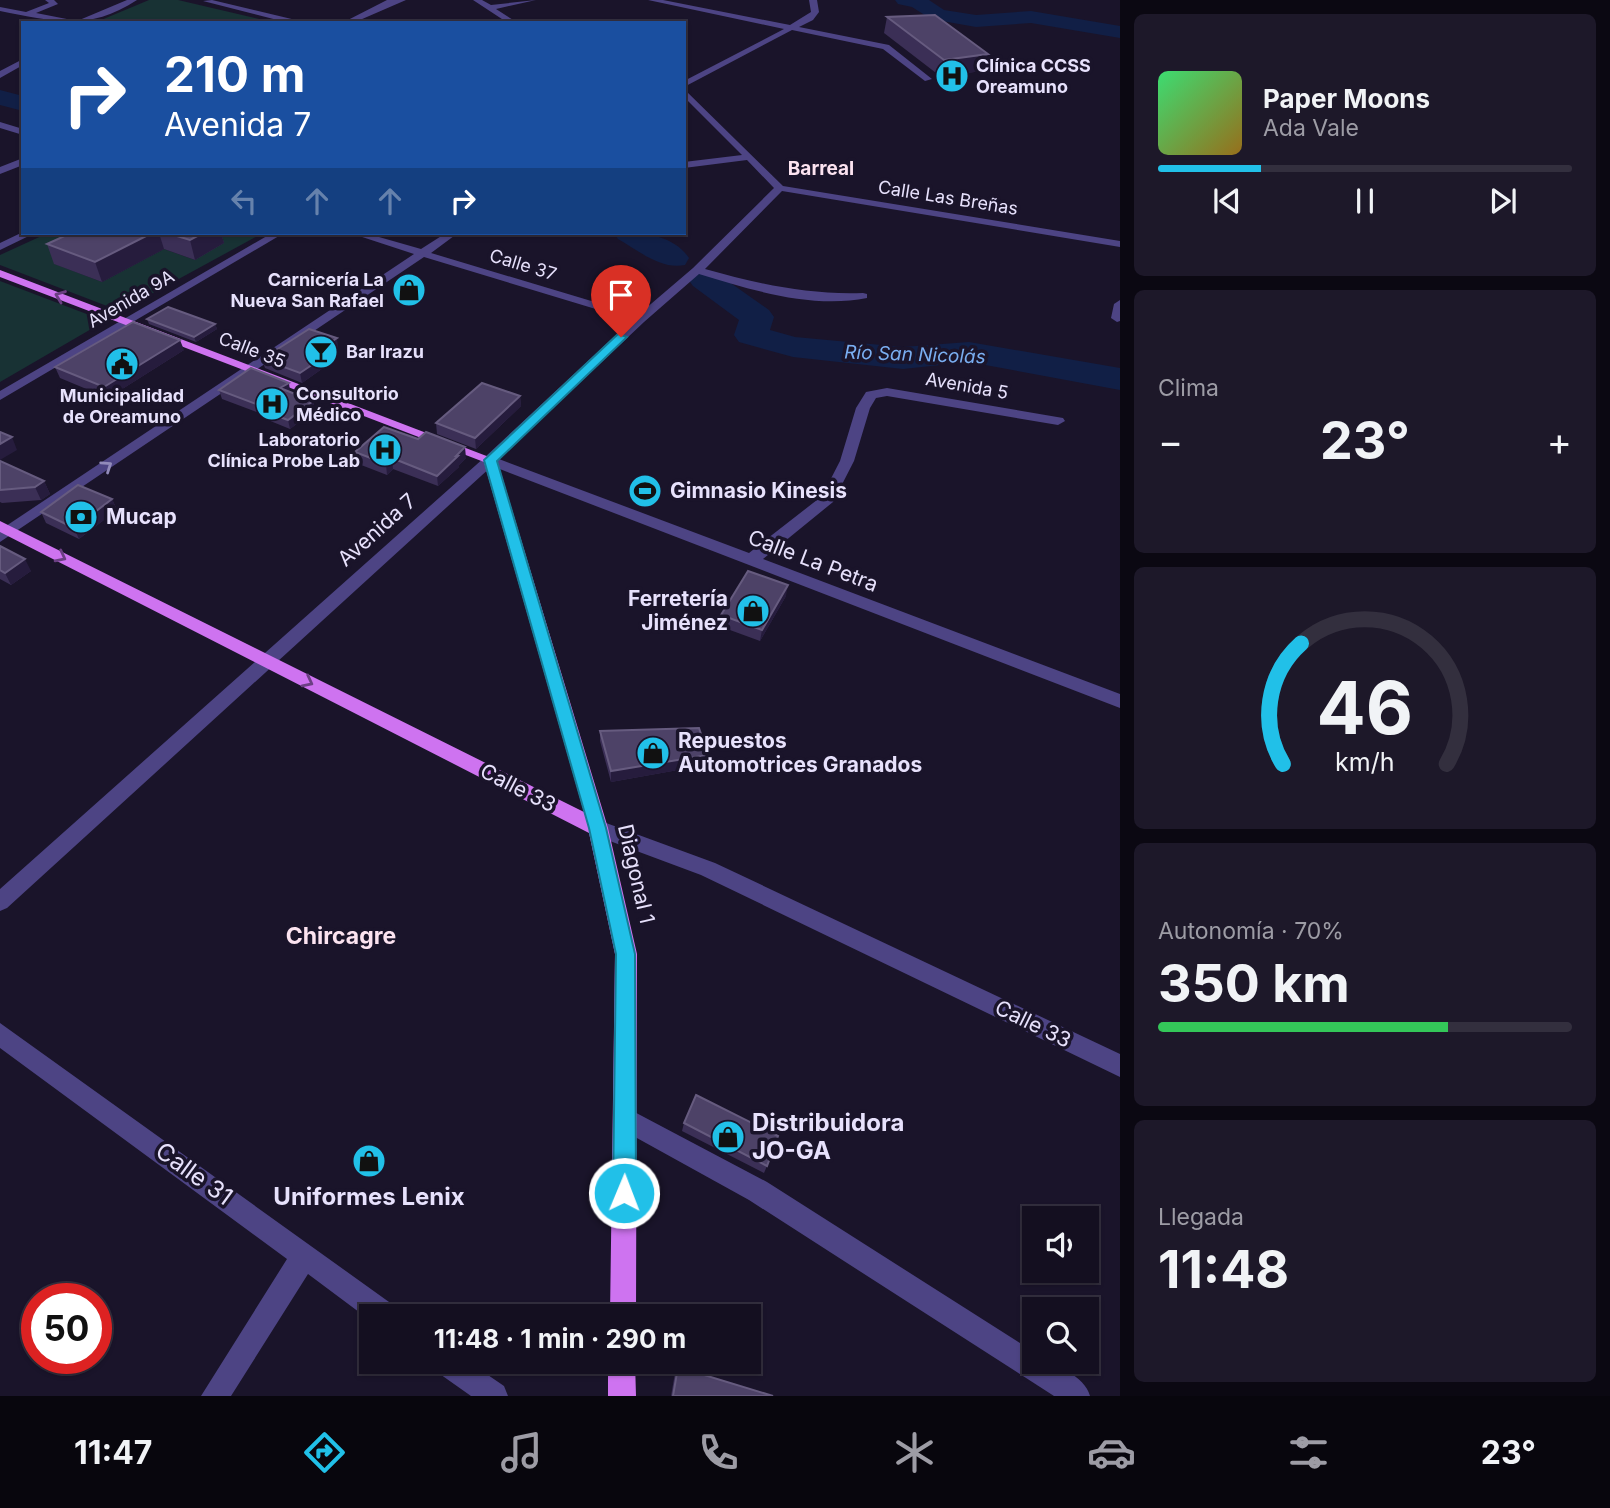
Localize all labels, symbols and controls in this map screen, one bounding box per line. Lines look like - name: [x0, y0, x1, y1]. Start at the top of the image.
- text: 210 m: [164, 45, 305, 104]
- icon: right: [49, 49, 140, 140]
- place label: Clínica CCSS Oreamuno: [976, 55, 1091, 97]
- hospital icon: Clínica CCSS Oreamuno: [933, 57, 971, 95]
- text: Paper Moons: [1263, 83, 1430, 114]
- text: Avenida 7: [164, 105, 311, 144]
- text: Ada Vale: [1263, 114, 1359, 142]
- district label: Barreal: [788, 157, 854, 180]
- street label: Calle Las Breñas: [877, 176, 1020, 219]
- icon: left: [225, 182, 263, 220]
- icon: ahead: [298, 182, 336, 220]
- icon: ahead: [371, 182, 409, 220]
- icon: right: [444, 182, 482, 220]
- icon: previous: [1208, 182, 1246, 220]
- icon: pause: [1346, 182, 1384, 220]
- icon: next: [1484, 182, 1522, 220]
- street label: Calle 37: [487, 244, 559, 285]
- street label: Avenida 9A: [84, 265, 178, 332]
- pin: [591, 265, 651, 337]
- place label: Carnicería La Nueva San Rafael: [231, 269, 384, 311]
- shop icon: Carnicería La Nueva San Rafael: [390, 271, 428, 309]
- icon: arrive: [602, 276, 640, 314]
- one-way arrow: [55, 290, 67, 304]
- street label: Calle 35: [216, 327, 288, 372]
- bar icon: Bar Irazu: [302, 333, 340, 371]
- place label: Bar Irazu: [346, 341, 424, 362]
- water label: Río San Nicolás: [844, 341, 986, 368]
- public building icon: Municipalidad de Oreamuno: [103, 345, 141, 383]
- street label: Avenida 5: [924, 368, 1010, 403]
- text: Clima: [1158, 374, 1219, 402]
- place label: Consultorio Médico: [296, 383, 399, 425]
- place label: Municipalidad de Oreamuno: [60, 385, 184, 427]
- hospital icon: Consultorio Médico: [253, 385, 291, 423]
- text: 23°: [1320, 409, 1410, 472]
- text: −: [1158, 418, 1183, 464]
- text: +: [1547, 418, 1572, 464]
- place label: Laboratorio Clínica Probe Lab: [207, 429, 360, 471]
- hospital icon: Laboratorio Clínica Probe Lab: [366, 431, 404, 469]
- one-way arrow: [99, 461, 112, 474]
- sports icon: Gimnasio Kinesis: [626, 472, 664, 510]
- place label: Gimnasio Kinesis: [670, 478, 847, 503]
- street label: Avenida 7: [332, 488, 421, 571]
- bank icon: Mucap: [62, 498, 100, 536]
- place label: Mucap: [106, 504, 177, 529]
- street label: Calle La Petra: [745, 524, 882, 597]
- one-way arrow: [54, 549, 66, 563]
- place label: Ferretería Jiménez: [628, 586, 728, 635]
- shop icon: Ferretería Jiménez: [734, 592, 772, 630]
- text: 46: [1317, 663, 1413, 752]
- one-way arrow: [301, 673, 313, 687]
- place label: Repuestos Automotrices Granados: [678, 728, 922, 777]
- shop icon: Repuestos Automotrices Granados: [634, 734, 672, 772]
- text: km/h: [1335, 747, 1395, 777]
- street label: Calle 33: [476, 758, 560, 817]
- street label: Diagonal 1: [613, 822, 660, 926]
- text: Autonomía · 70%: [1158, 917, 1344, 945]
- district label: Chircagre: [286, 922, 396, 950]
- text: 350 km: [1158, 952, 1350, 1015]
- street label: Calle 33: [991, 994, 1075, 1053]
- place label: Distribuidora JO-GA: [752, 1108, 904, 1165]
- shop icon: Distribuidora JO-GA: [709, 1118, 747, 1156]
- street label: Calle 31: [150, 1136, 238, 1211]
- shop icon: Uniformes Lenix: [350, 1142, 388, 1180]
- position arrow: [587, 1156, 661, 1230]
- place label: Uniformes Lenix: [273, 1182, 465, 1211]
- text: Llegada: [1158, 1203, 1244, 1231]
- map controls: [1022, 1206, 1099, 1374]
- button: sound: [1022, 1206, 1099, 1283]
- text: 11:48: [1158, 1238, 1289, 1301]
- speed limit sign: 50: [21, 1283, 112, 1374]
- button: search: [1022, 1297, 1099, 1374]
- text: 11:48 · 1 min · 290 m: [434, 1323, 686, 1354]
- icon: directions: [300, 1428, 349, 1477]
- icon: music: [497, 1428, 546, 1477]
- icon: phone: [694, 1428, 743, 1477]
- icon: climate: [890, 1428, 939, 1477]
- icon: car: [1087, 1428, 1136, 1477]
- icon: filters: [1284, 1428, 1333, 1477]
- text: 11:47: [74, 1433, 152, 1472]
- text: 23°: [1481, 1433, 1536, 1472]

